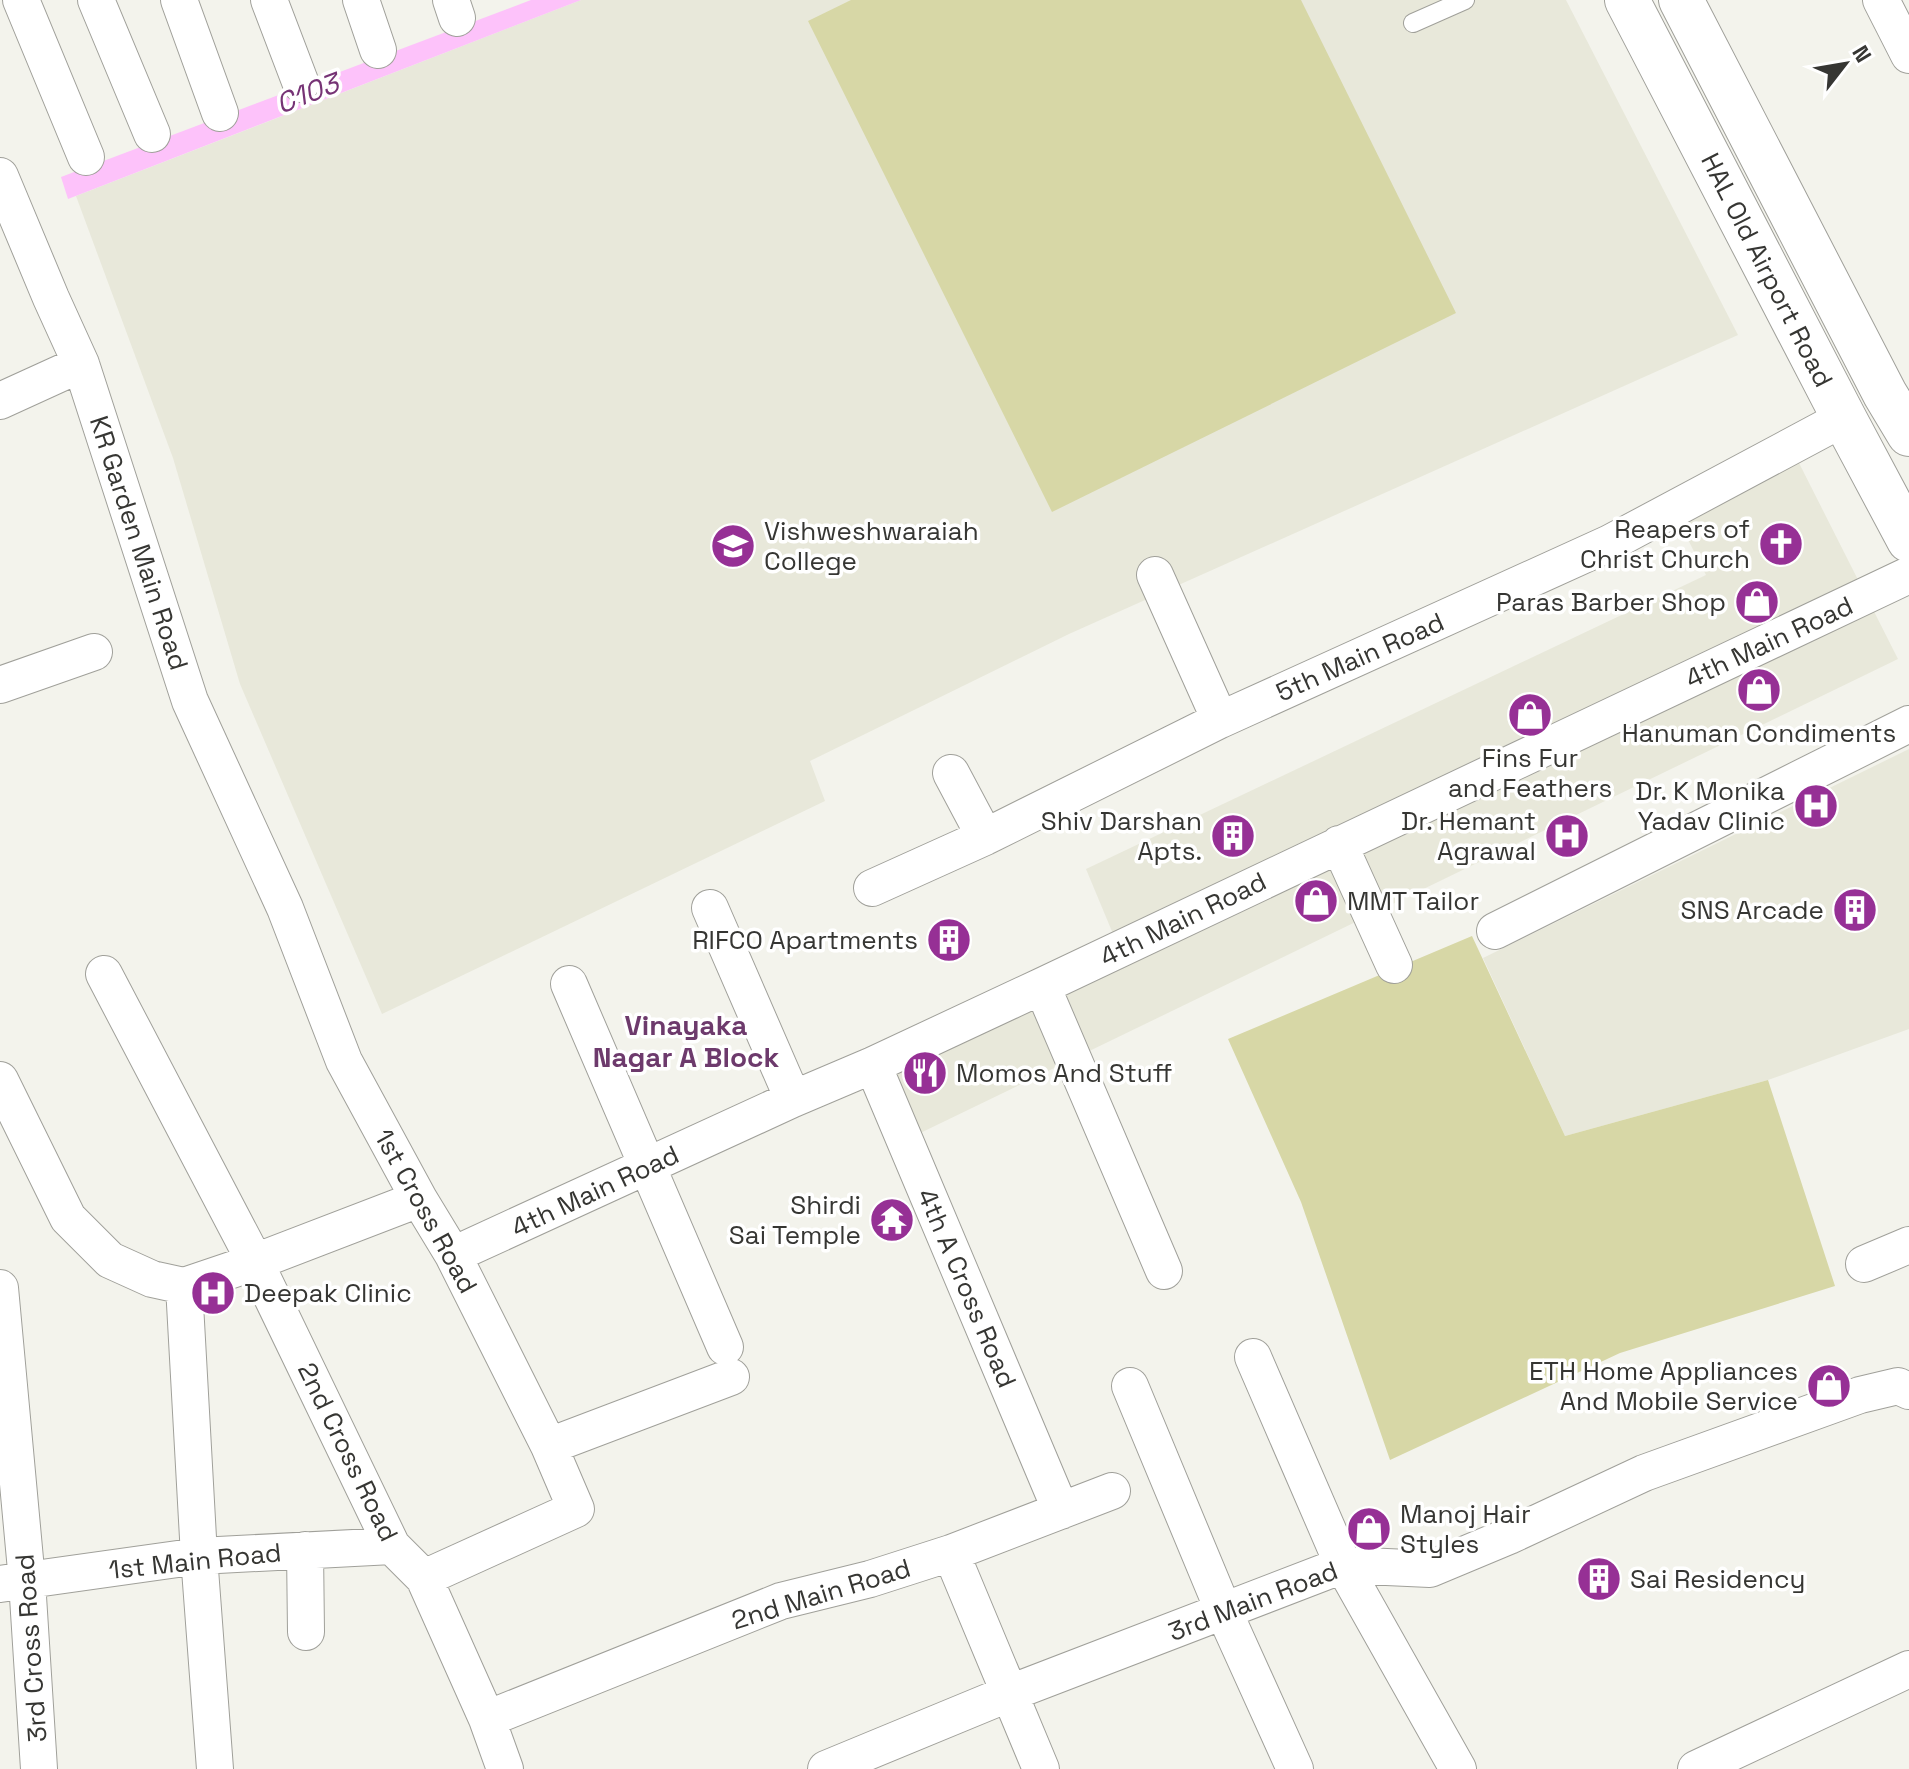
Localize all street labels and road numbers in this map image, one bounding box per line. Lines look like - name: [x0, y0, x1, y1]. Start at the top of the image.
- street label: HAL Old Airport Road: [1693, 147, 1841, 393]
- street label: KR Garden Main Road: [82, 412, 196, 674]
- street label: 4th Main Road: [1680, 588, 1858, 696]
- street label: 5th Main Road: [1271, 605, 1449, 709]
- street label: 4th Main Road: [1094, 864, 1272, 974]
- street label: 1st Cross Road: [367, 1123, 485, 1299]
- street label: 4th Main Road: [506, 1137, 684, 1245]
- street label: 4th A Cross Road: [910, 1183, 1024, 1393]
- street label: 2nd Cross Road: [290, 1357, 406, 1547]
- street label: 1st Main Road: [107, 1535, 283, 1587]
- street label: 2nd Main Road: [727, 1551, 915, 1637]
- street label: 3rd Cross Road: [7, 1553, 55, 1743]
- street label: 3rd Main Road: [1163, 1553, 1343, 1649]

